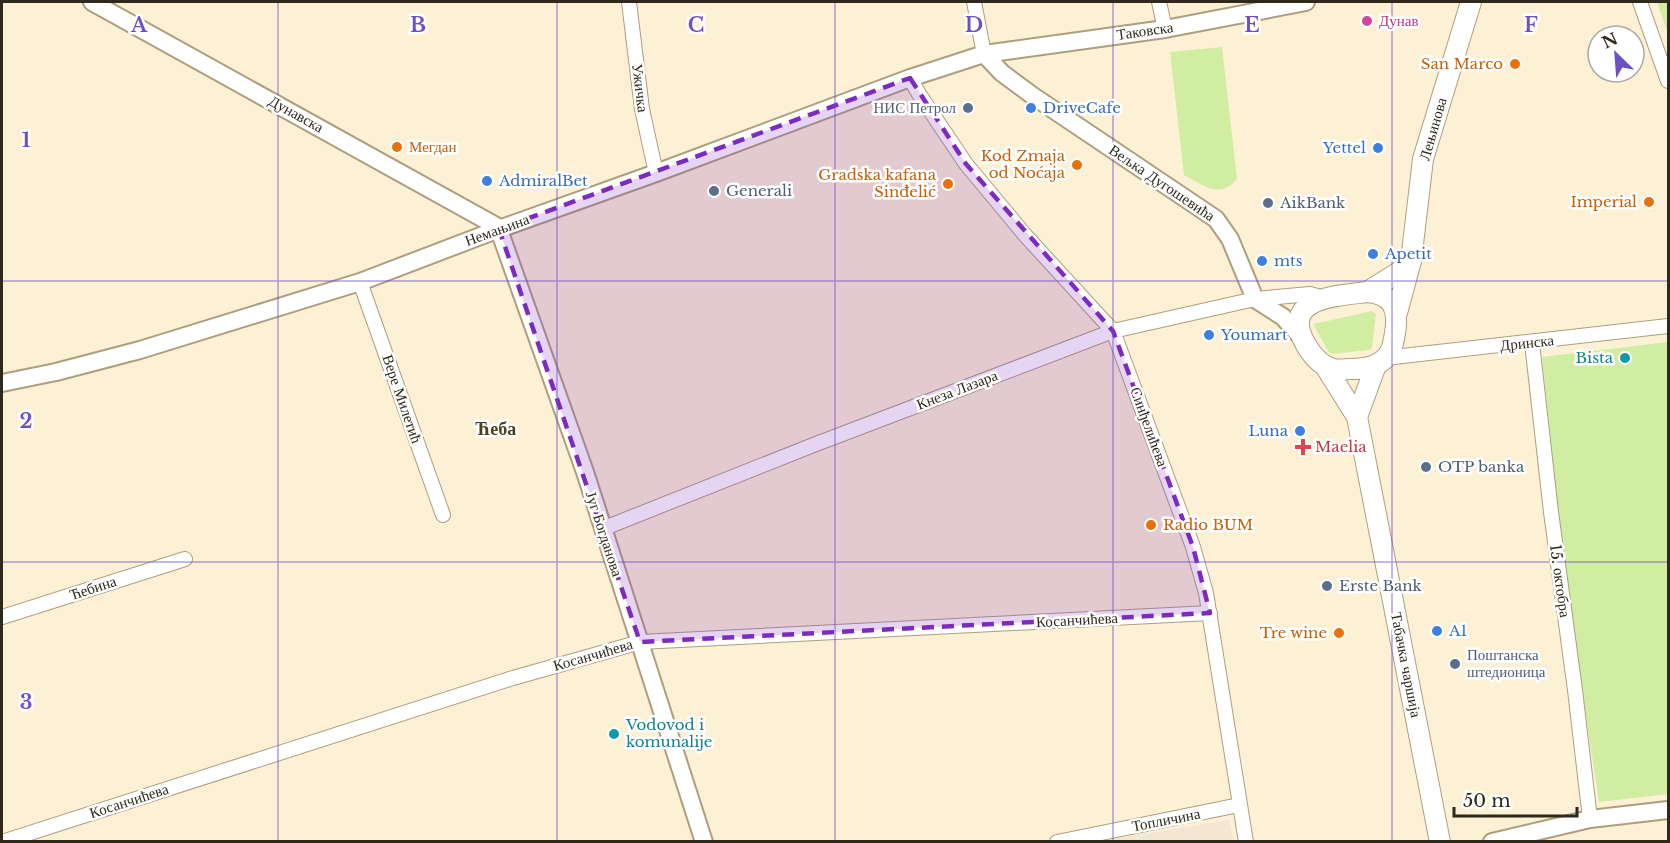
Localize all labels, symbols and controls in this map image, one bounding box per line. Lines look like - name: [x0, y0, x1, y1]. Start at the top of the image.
- place label: Дунав: [1379, 11, 1419, 30]
- text: A: [130, 13, 148, 37]
- text: B: [410, 13, 426, 37]
- text: C: [688, 13, 704, 37]
- text: D: [965, 13, 983, 37]
- text: E: [1244, 13, 1260, 37]
- text: F: [1524, 13, 1538, 37]
- marker: Дунав: [1360, 14, 1374, 28]
- street label: Таковска: [1115, 17, 1175, 44]
- north arrow: [1586, 24, 1646, 84]
- text: N: [1599, 28, 1621, 53]
- place label: San Marco: [1421, 54, 1503, 73]
- marker: San Marco: [1508, 57, 1522, 71]
- street label: Ужичка: [628, 62, 653, 114]
- street label: Дунавска: [265, 91, 327, 137]
- street label: Лењинова: [1414, 95, 1451, 163]
- place label: НИС Петрол: [874, 98, 957, 117]
- place label: DriveCafe: [1043, 98, 1121, 117]
- marker: НИС Петрол: [961, 101, 975, 115]
- marker: DriveCafe: [1024, 101, 1038, 115]
- text: 1: [22, 128, 31, 152]
- place label: Мегдан: [409, 137, 457, 156]
- place label: Yettel: [1322, 138, 1366, 157]
- marker: Мегдан: [390, 140, 404, 154]
- street label: Вељка Дугошевића: [1106, 140, 1219, 225]
- marker: Yettel: [1371, 141, 1385, 155]
- place label: Kod Zmaja od Noćaja: [981, 146, 1066, 182]
- marker: Kod Zmaja od Noćaja: [1070, 158, 1084, 172]
- place label: Gradska kafana Sinđelić: [818, 165, 937, 201]
- place label: AdmiralBet: [498, 171, 588, 190]
- marker: AdmiralBet: [480, 174, 494, 188]
- marker: Gradska kafana Sinđelić: [941, 177, 955, 191]
- place label: Generali: [726, 181, 792, 200]
- marker: Generali: [707, 184, 721, 198]
- place label: Imperial: [1570, 192, 1637, 211]
- place label: AikBank: [1279, 193, 1346, 212]
- marker: Imperial: [1642, 195, 1656, 209]
- marker: AikBank: [1261, 196, 1275, 210]
- street label: Немањина: [462, 209, 532, 250]
- place label: Apetit: [1384, 244, 1432, 263]
- marker: Apetit: [1366, 247, 1380, 261]
- place label: mts: [1274, 251, 1303, 270]
- marker: mts: [1255, 254, 1269, 268]
- place label: Youmart: [1220, 325, 1288, 344]
- marker: Youmart: [1202, 328, 1216, 342]
- street label: Дринска: [1499, 330, 1555, 355]
- place label: Bista: [1576, 348, 1614, 367]
- marker: Bista: [1618, 351, 1632, 365]
- street label: Вере Милетић: [378, 352, 427, 446]
- street label: Кнеза Лазара: [914, 365, 1000, 414]
- street label: Синђелићева: [1126, 384, 1173, 469]
- text: 2: [19, 409, 33, 433]
- district label: Ћеба: [475, 418, 516, 440]
- place label: Luna: [1248, 421, 1289, 440]
- marker: Luna: [1293, 424, 1307, 438]
- place label: Maelia: [1315, 437, 1367, 456]
- marker: Maelia: [1296, 440, 1310, 454]
- place label: OTP banka: [1438, 457, 1525, 476]
- marker: OTP banka: [1419, 460, 1433, 474]
- street label: Југ Богданова: [582, 489, 627, 579]
- place label: Radio BUM: [1163, 515, 1253, 534]
- marker: Radio BUM: [1144, 518, 1158, 532]
- street label: 15. октобра: [1546, 543, 1575, 619]
- street label: Ћебина: [67, 571, 119, 604]
- place label: Erste Bank: [1339, 576, 1423, 595]
- marker: Erste Bank: [1320, 579, 1334, 593]
- street label: Косанчићева: [1036, 608, 1119, 631]
- street label: Табачка чаршија: [1387, 611, 1426, 719]
- place label: A1: [1448, 621, 1467, 640]
- place label: Tre wine: [1260, 623, 1327, 642]
- marker: A1: [1430, 624, 1444, 638]
- marker: Tre wine: [1332, 626, 1346, 640]
- street label: Косанчићева: [551, 634, 635, 675]
- place label: Поштанска штедионица: [1467, 645, 1546, 681]
- marker: Поштанска штедионица: [1448, 657, 1462, 671]
- text: 3: [20, 690, 32, 714]
- place label: Vodovod i komunalije: [625, 715, 712, 751]
- marker: Vodovod i komunalije: [607, 727, 621, 741]
- street label: Косанчићева: [87, 779, 171, 822]
- scale bar: [1454, 780, 1577, 818]
- text: 50 m: [1463, 790, 1511, 812]
- street label: Топличина: [1130, 804, 1202, 835]

